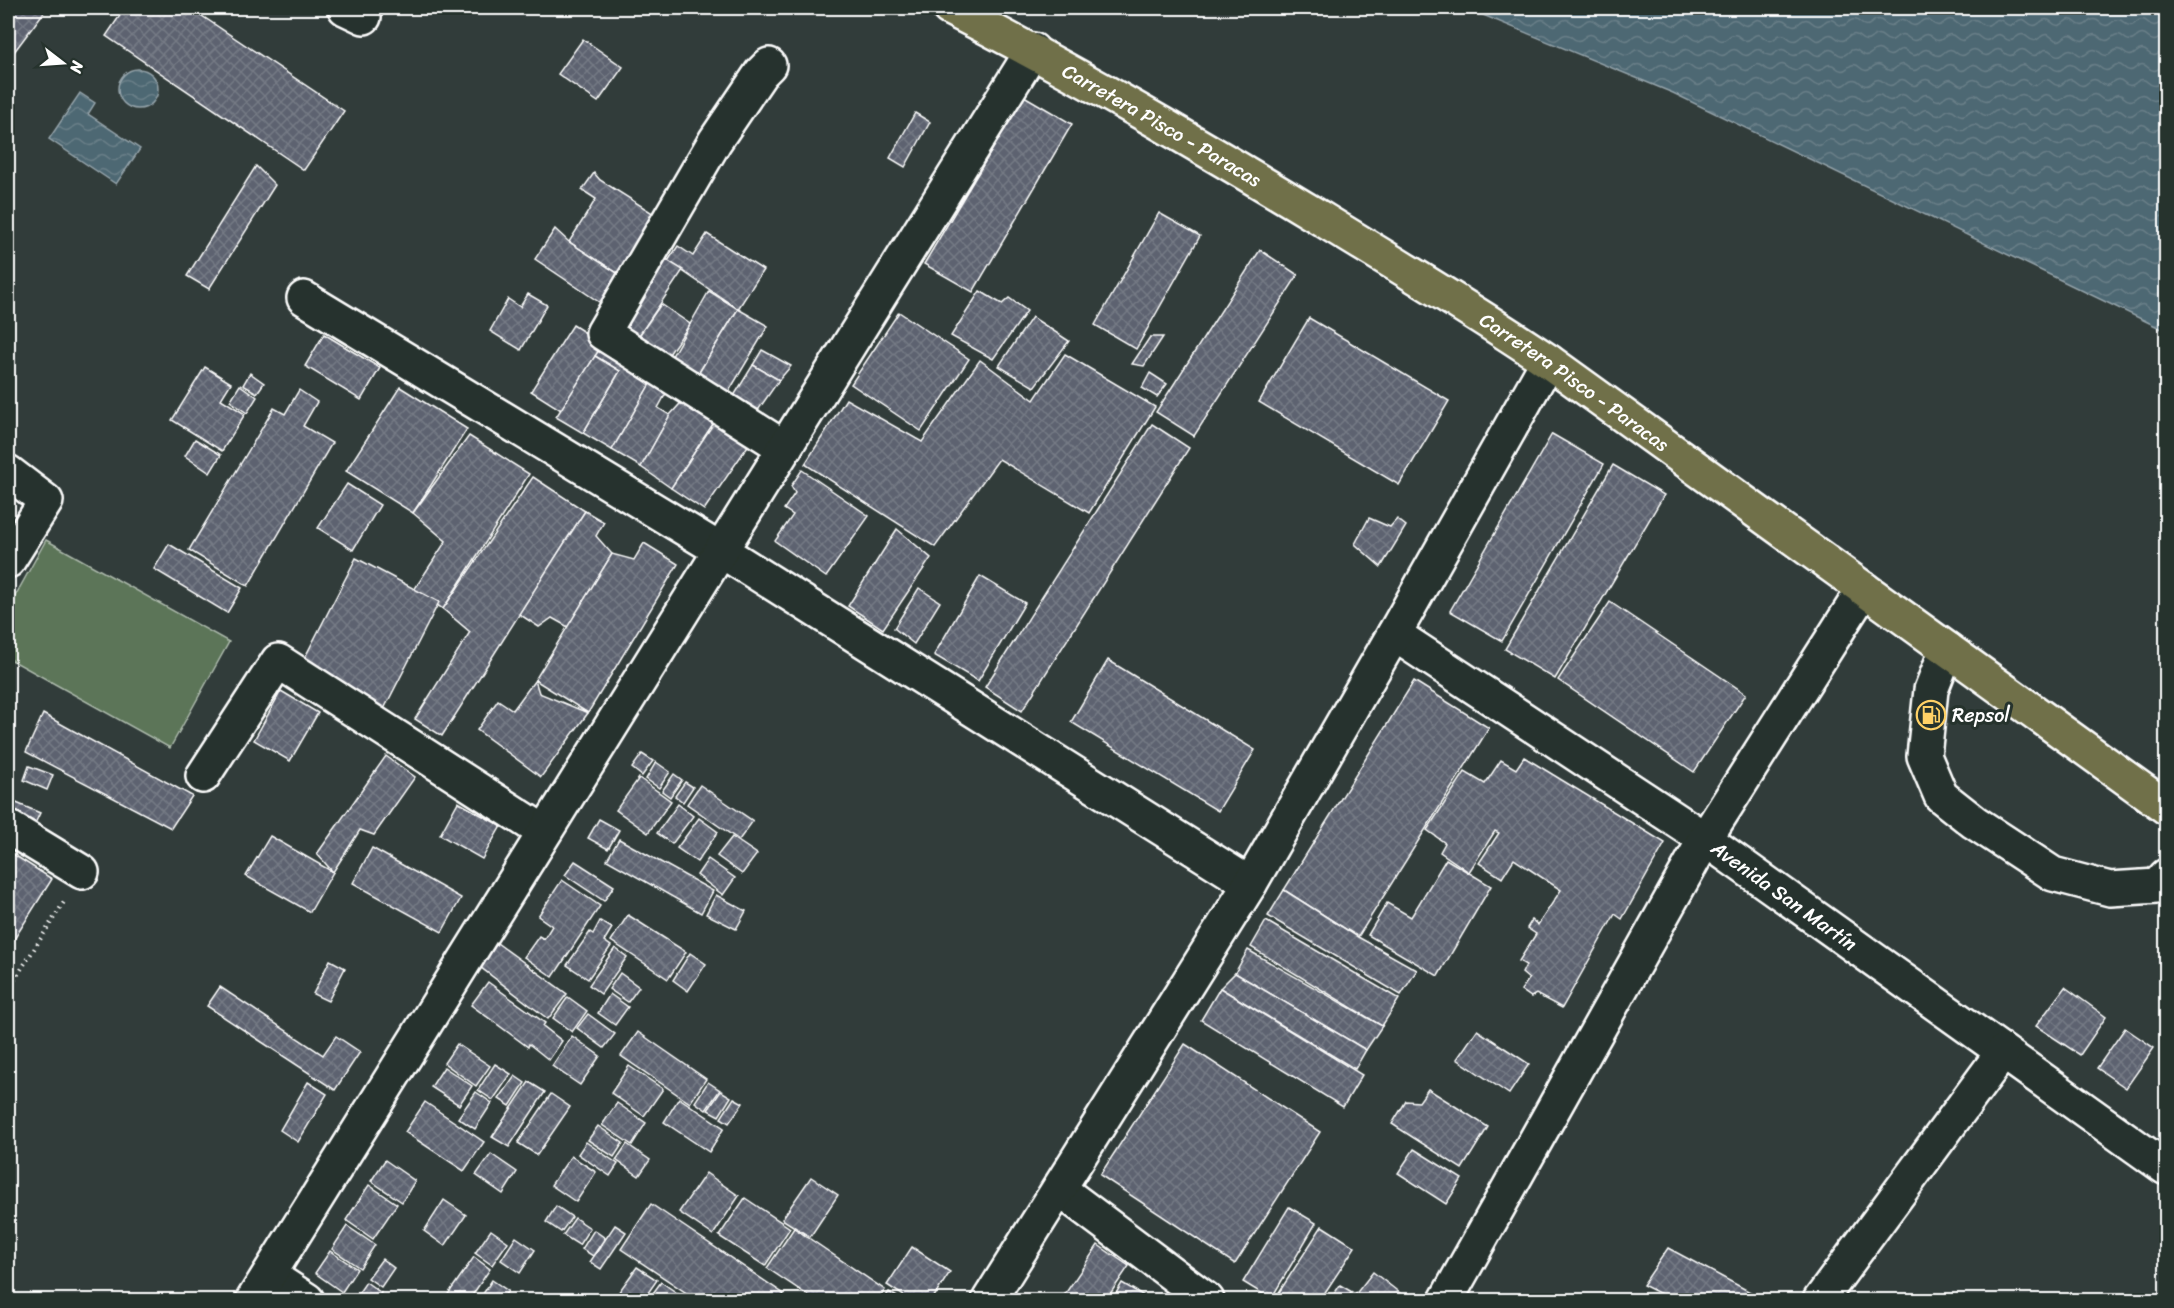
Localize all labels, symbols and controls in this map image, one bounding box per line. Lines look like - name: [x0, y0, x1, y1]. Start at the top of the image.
- north arrow: [33, 33, 93, 93]
- street label: Carretera Pisco - Paracas: [1056, 54, 1269, 197]
- text: N: [61, 57, 93, 78]
- street label: Carretera Pisco - Paracas: [1472, 303, 1677, 461]
- place label: Repsol: [1952, 698, 2010, 733]
- fuel station icon: Repsol: [1915, 699, 1947, 731]
- street label: Avenida San Martín: [1703, 831, 1865, 960]

